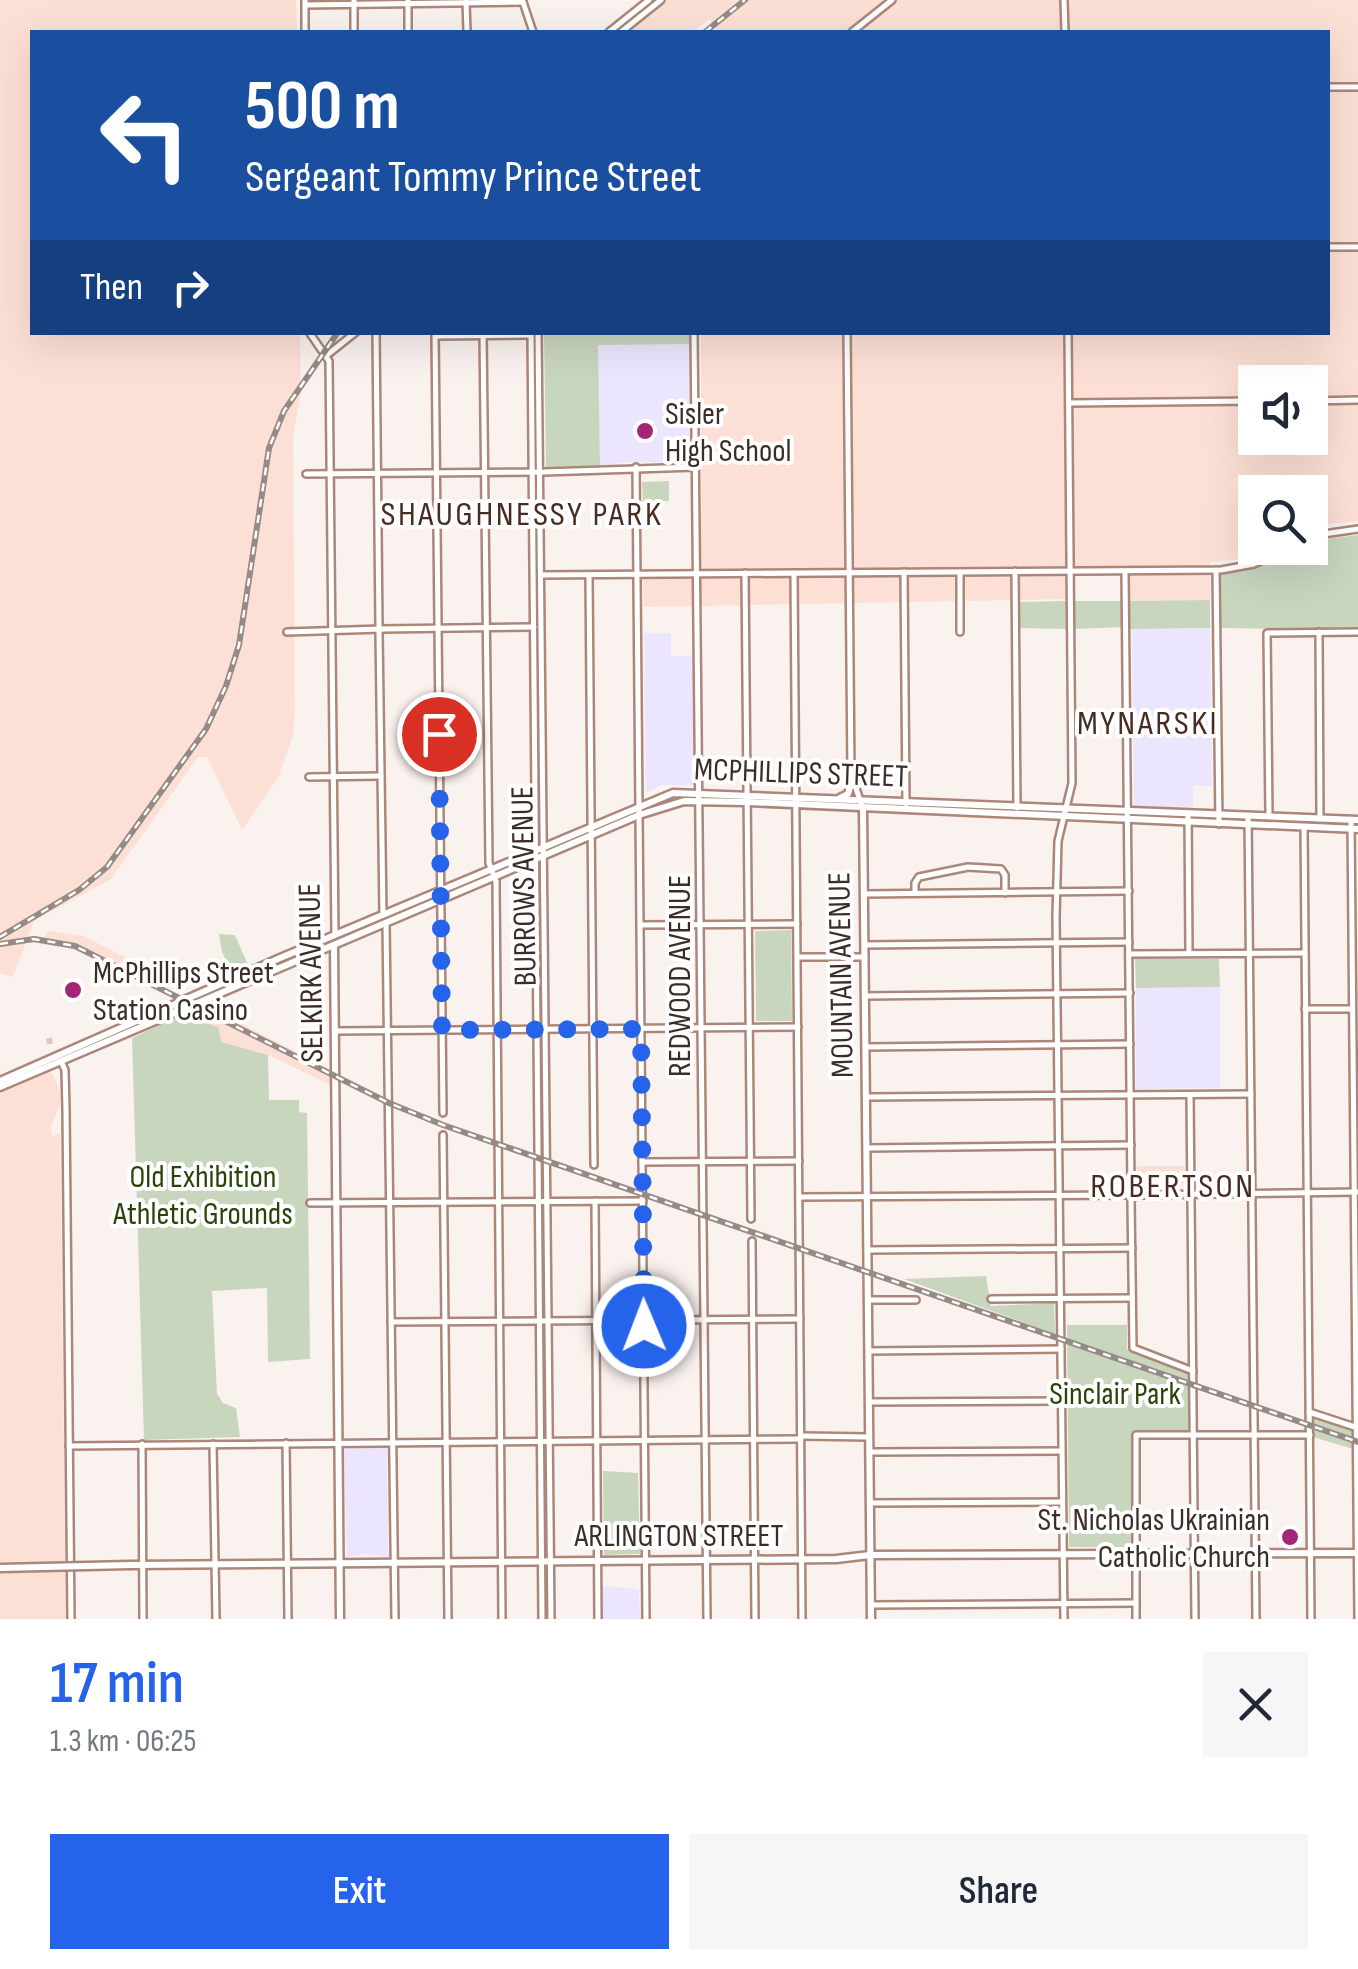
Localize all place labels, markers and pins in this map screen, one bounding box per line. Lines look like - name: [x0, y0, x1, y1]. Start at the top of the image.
- place label: Sisler High School: [665, 395, 791, 471]
- marker: Sisler High School: [634, 420, 656, 442]
- pin: [397, 692, 482, 777]
- place label: McPhillips Street Station Casino: [93, 954, 274, 1030]
- marker: McPhillips Street Station Casino: [62, 979, 84, 1001]
- place label: St. Nicholas Ukrainian Catholic Church: [1037, 1501, 1270, 1577]
- marker: St. Nicholas Ukrainian Catholic Church: [1279, 1526, 1301, 1548]

